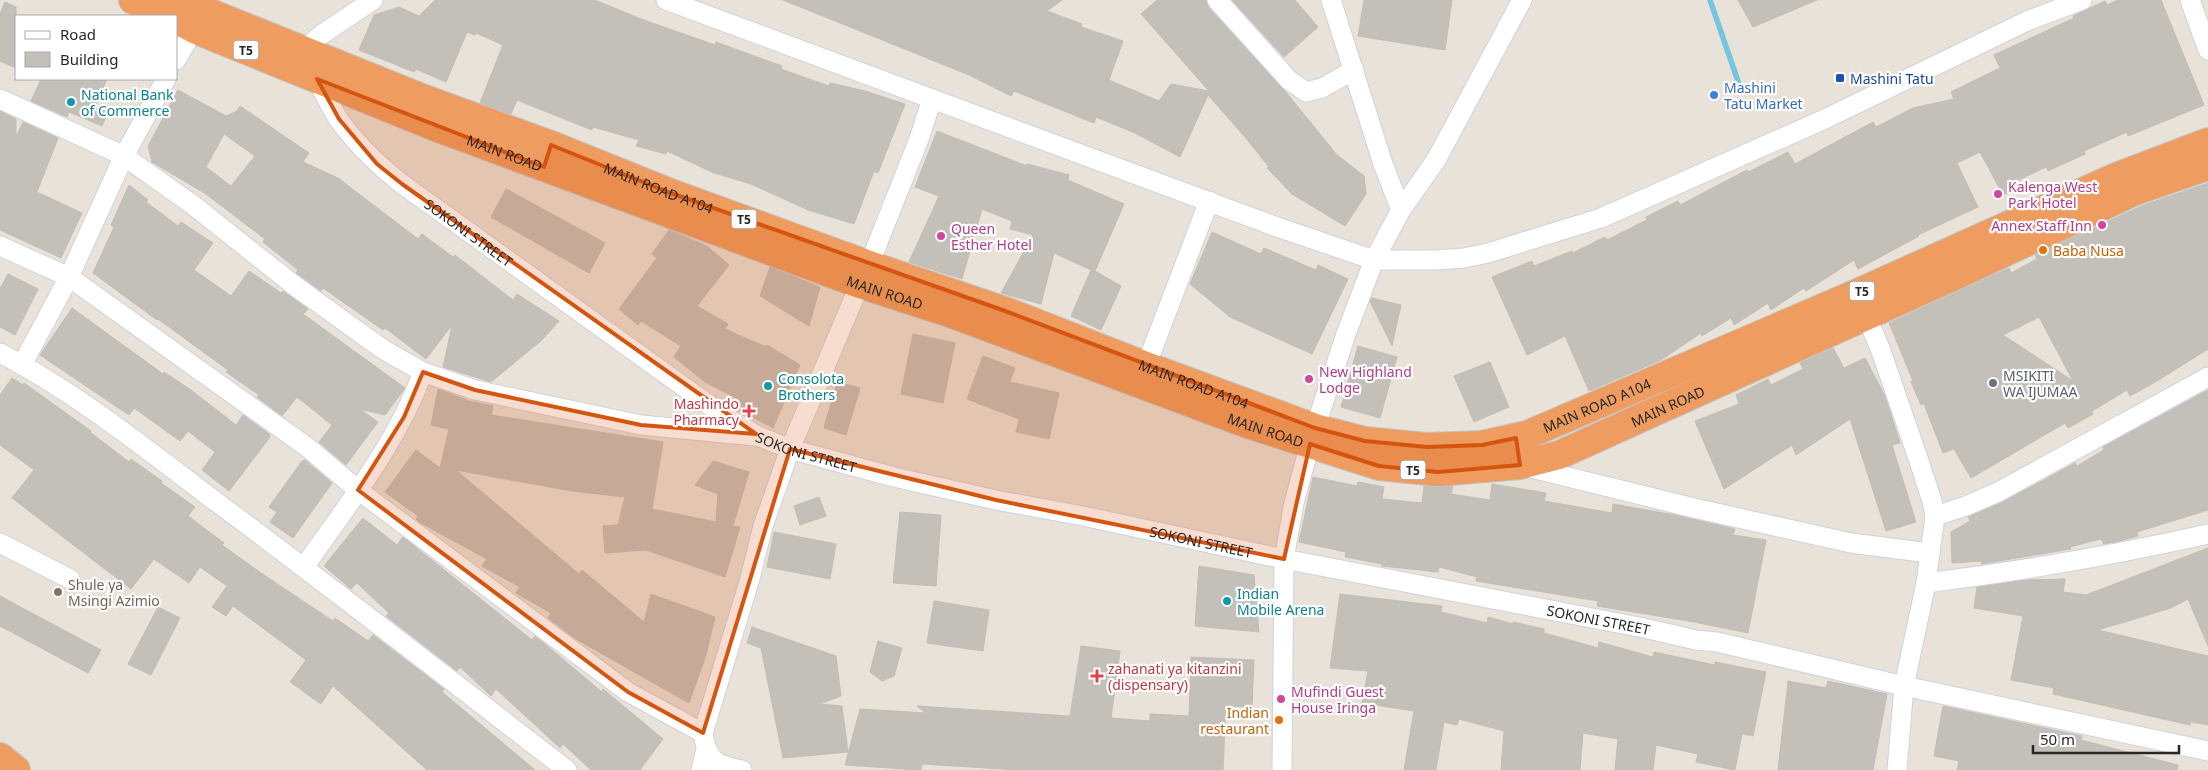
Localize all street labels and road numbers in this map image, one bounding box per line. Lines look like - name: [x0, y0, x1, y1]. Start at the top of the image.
- road number: T5: [234, 40, 258, 60]
- street label: MAIN ROAD: [464, 130, 545, 175]
- street label: MAIN ROAD A104: [601, 158, 716, 217]
- street label: SOKONI STREET: [421, 194, 517, 270]
- road number: T5: [732, 210, 756, 228]
- street label: MAIN ROAD: [844, 270, 926, 313]
- road number: T5: [1850, 282, 1874, 300]
- street label: MAIN ROAD A104: [1136, 355, 1251, 412]
- street label: MAIN ROAD A104: [1540, 373, 1654, 437]
- street label: MAIN ROAD: [1628, 381, 1708, 431]
- street label: MAIN ROAD: [1225, 408, 1306, 451]
- street label: SOKONI STREET: [753, 427, 859, 476]
- road number: T5: [1400, 460, 1426, 480]
- street label: SOKONI STREET: [1148, 521, 1254, 562]
- street label: SOKONI STREET: [1545, 600, 1652, 639]

